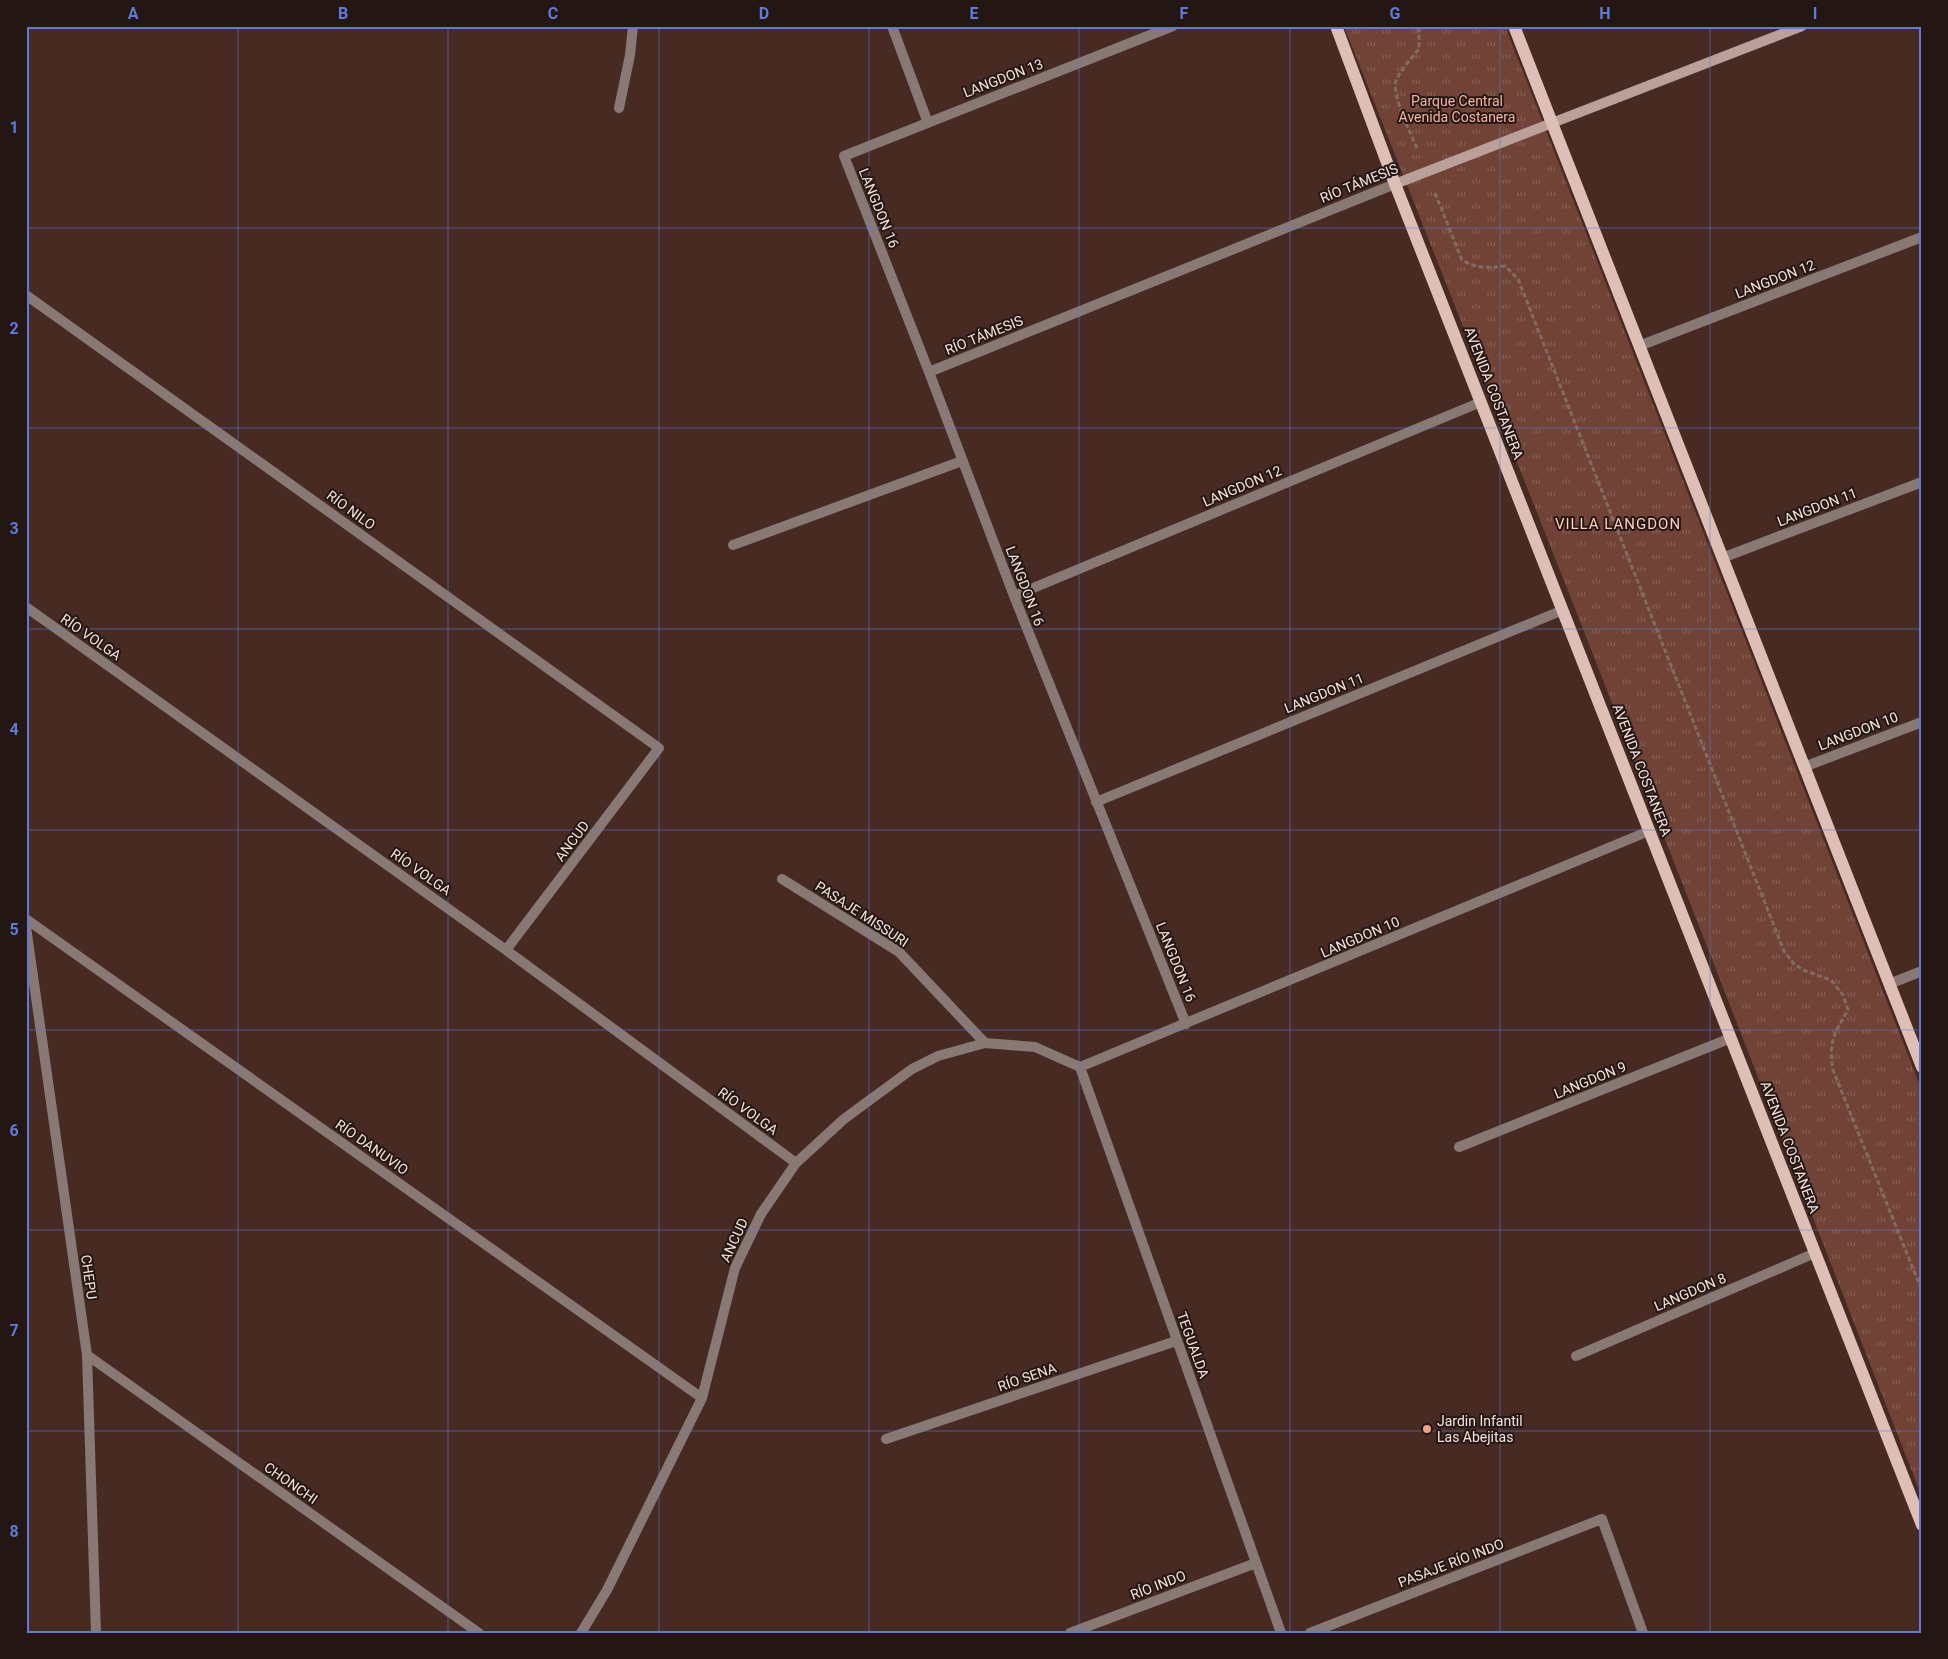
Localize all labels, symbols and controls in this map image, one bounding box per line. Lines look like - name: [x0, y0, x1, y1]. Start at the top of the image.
- text: A: [128, 4, 139, 23]
- text: B: [338, 4, 348, 23]
- text: C: [548, 4, 558, 23]
- text: D: [759, 4, 769, 23]
- text: E: [970, 4, 979, 23]
- text: F: [1180, 4, 1189, 23]
- text: G: [1390, 4, 1401, 23]
- text: H: [1599, 4, 1611, 23]
- text: I: [1813, 4, 1817, 23]
- street label: LANGDON 13: [961, 55, 1045, 101]
- park label: Parque Central Avenida Costanera: [1399, 93, 1515, 125]
- text: 1: [9, 118, 19, 137]
- street label: RÍO TÁMESIS: [1317, 159, 1400, 206]
- street label: LANGDON 16: [856, 166, 902, 250]
- street label: LANGDON 12: [1733, 256, 1817, 302]
- street label: RÍO TÁMESIS: [942, 311, 1025, 358]
- text: 2: [9, 319, 19, 338]
- street label: AVENIDA COSTANERA: [1461, 325, 1527, 461]
- street label: LANGDON 12: [1200, 462, 1284, 510]
- street label: LANGDON 11: [1775, 484, 1859, 530]
- street label: RÍO NILO: [324, 486, 379, 533]
- district label: VILLA LANGDON: [1555, 515, 1681, 533]
- text: 3: [9, 519, 19, 538]
- street label: LANGDON 16: [1002, 544, 1048, 628]
- street label: RÍO VOLGA: [58, 610, 125, 664]
- street label: LANGDON 11: [1282, 670, 1366, 716]
- street label: AVENIDA COSTANERA: [1609, 702, 1675, 838]
- street label: LANGDON 10: [1816, 708, 1900, 754]
- text: 4: [9, 720, 19, 739]
- street label: ANCUD: [552, 818, 592, 864]
- street label: RÍO VOLGA: [388, 845, 455, 899]
- street label: PASAJE MISSURI: [812, 878, 912, 950]
- street label: LANGDON 10: [1318, 913, 1402, 961]
- text: 5: [9, 920, 19, 939]
- street label: LANGDON 16: [1153, 920, 1199, 1004]
- street label: LANGDON 9: [1552, 1058, 1628, 1102]
- street label: AVENIDA COSTANERA: [1757, 1079, 1823, 1215]
- street label: RÍO VOLGA: [715, 1083, 782, 1138]
- street label: RÍO DANUVIO: [333, 1115, 412, 1178]
- text: 6: [9, 1121, 19, 1140]
- street label: ANCUD: [717, 1216, 751, 1264]
- street label: CHEPU: [78, 1254, 100, 1300]
- street label: LANGDON 8: [1652, 1270, 1728, 1314]
- street label: TEGUALDA: [1174, 1310, 1212, 1380]
- text: 7: [9, 1321, 19, 1340]
- street label: RÍO SENA: [995, 1359, 1058, 1395]
- place label: Jardin Infantil Las Abejitas: [1437, 1413, 1523, 1445]
- marker: Jardin Infantil Las Abejitas: [1421, 1423, 1433, 1435]
- street label: CHONCHI: [261, 1459, 321, 1507]
- text: 8: [9, 1522, 19, 1541]
- street label: PASAJE RÍO INDO: [1396, 1535, 1506, 1590]
- street label: RÍO INDO: [1128, 1566, 1188, 1603]

